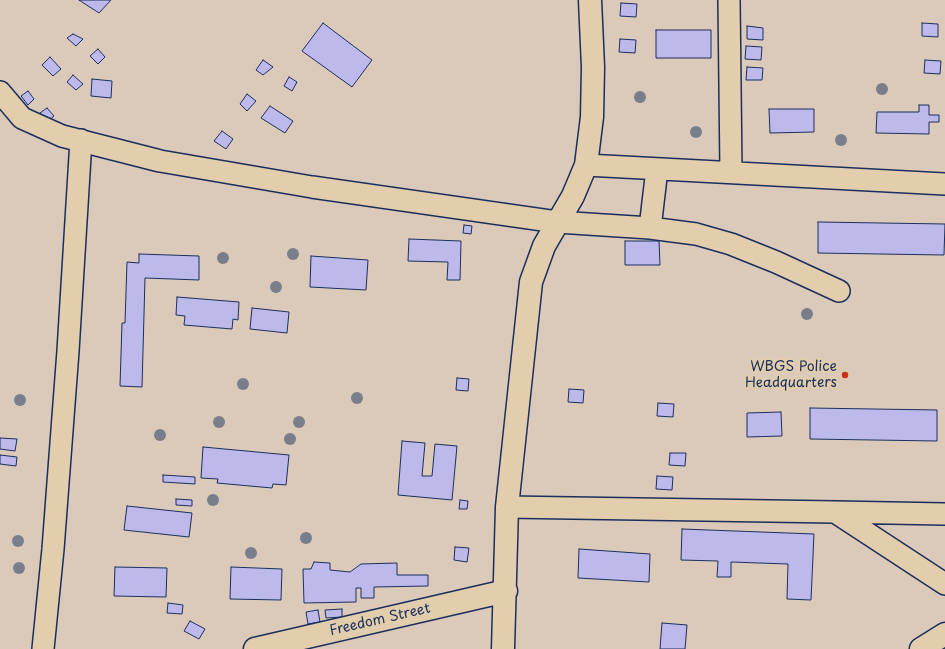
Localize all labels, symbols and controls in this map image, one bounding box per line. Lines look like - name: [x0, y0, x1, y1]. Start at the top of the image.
- place label: WBGS Police Headquarters: [745, 359, 837, 392]
- marker: WBGS Police Headquarters: [840, 370, 850, 380]
- street label: Freedom Street: [328, 600, 432, 640]

